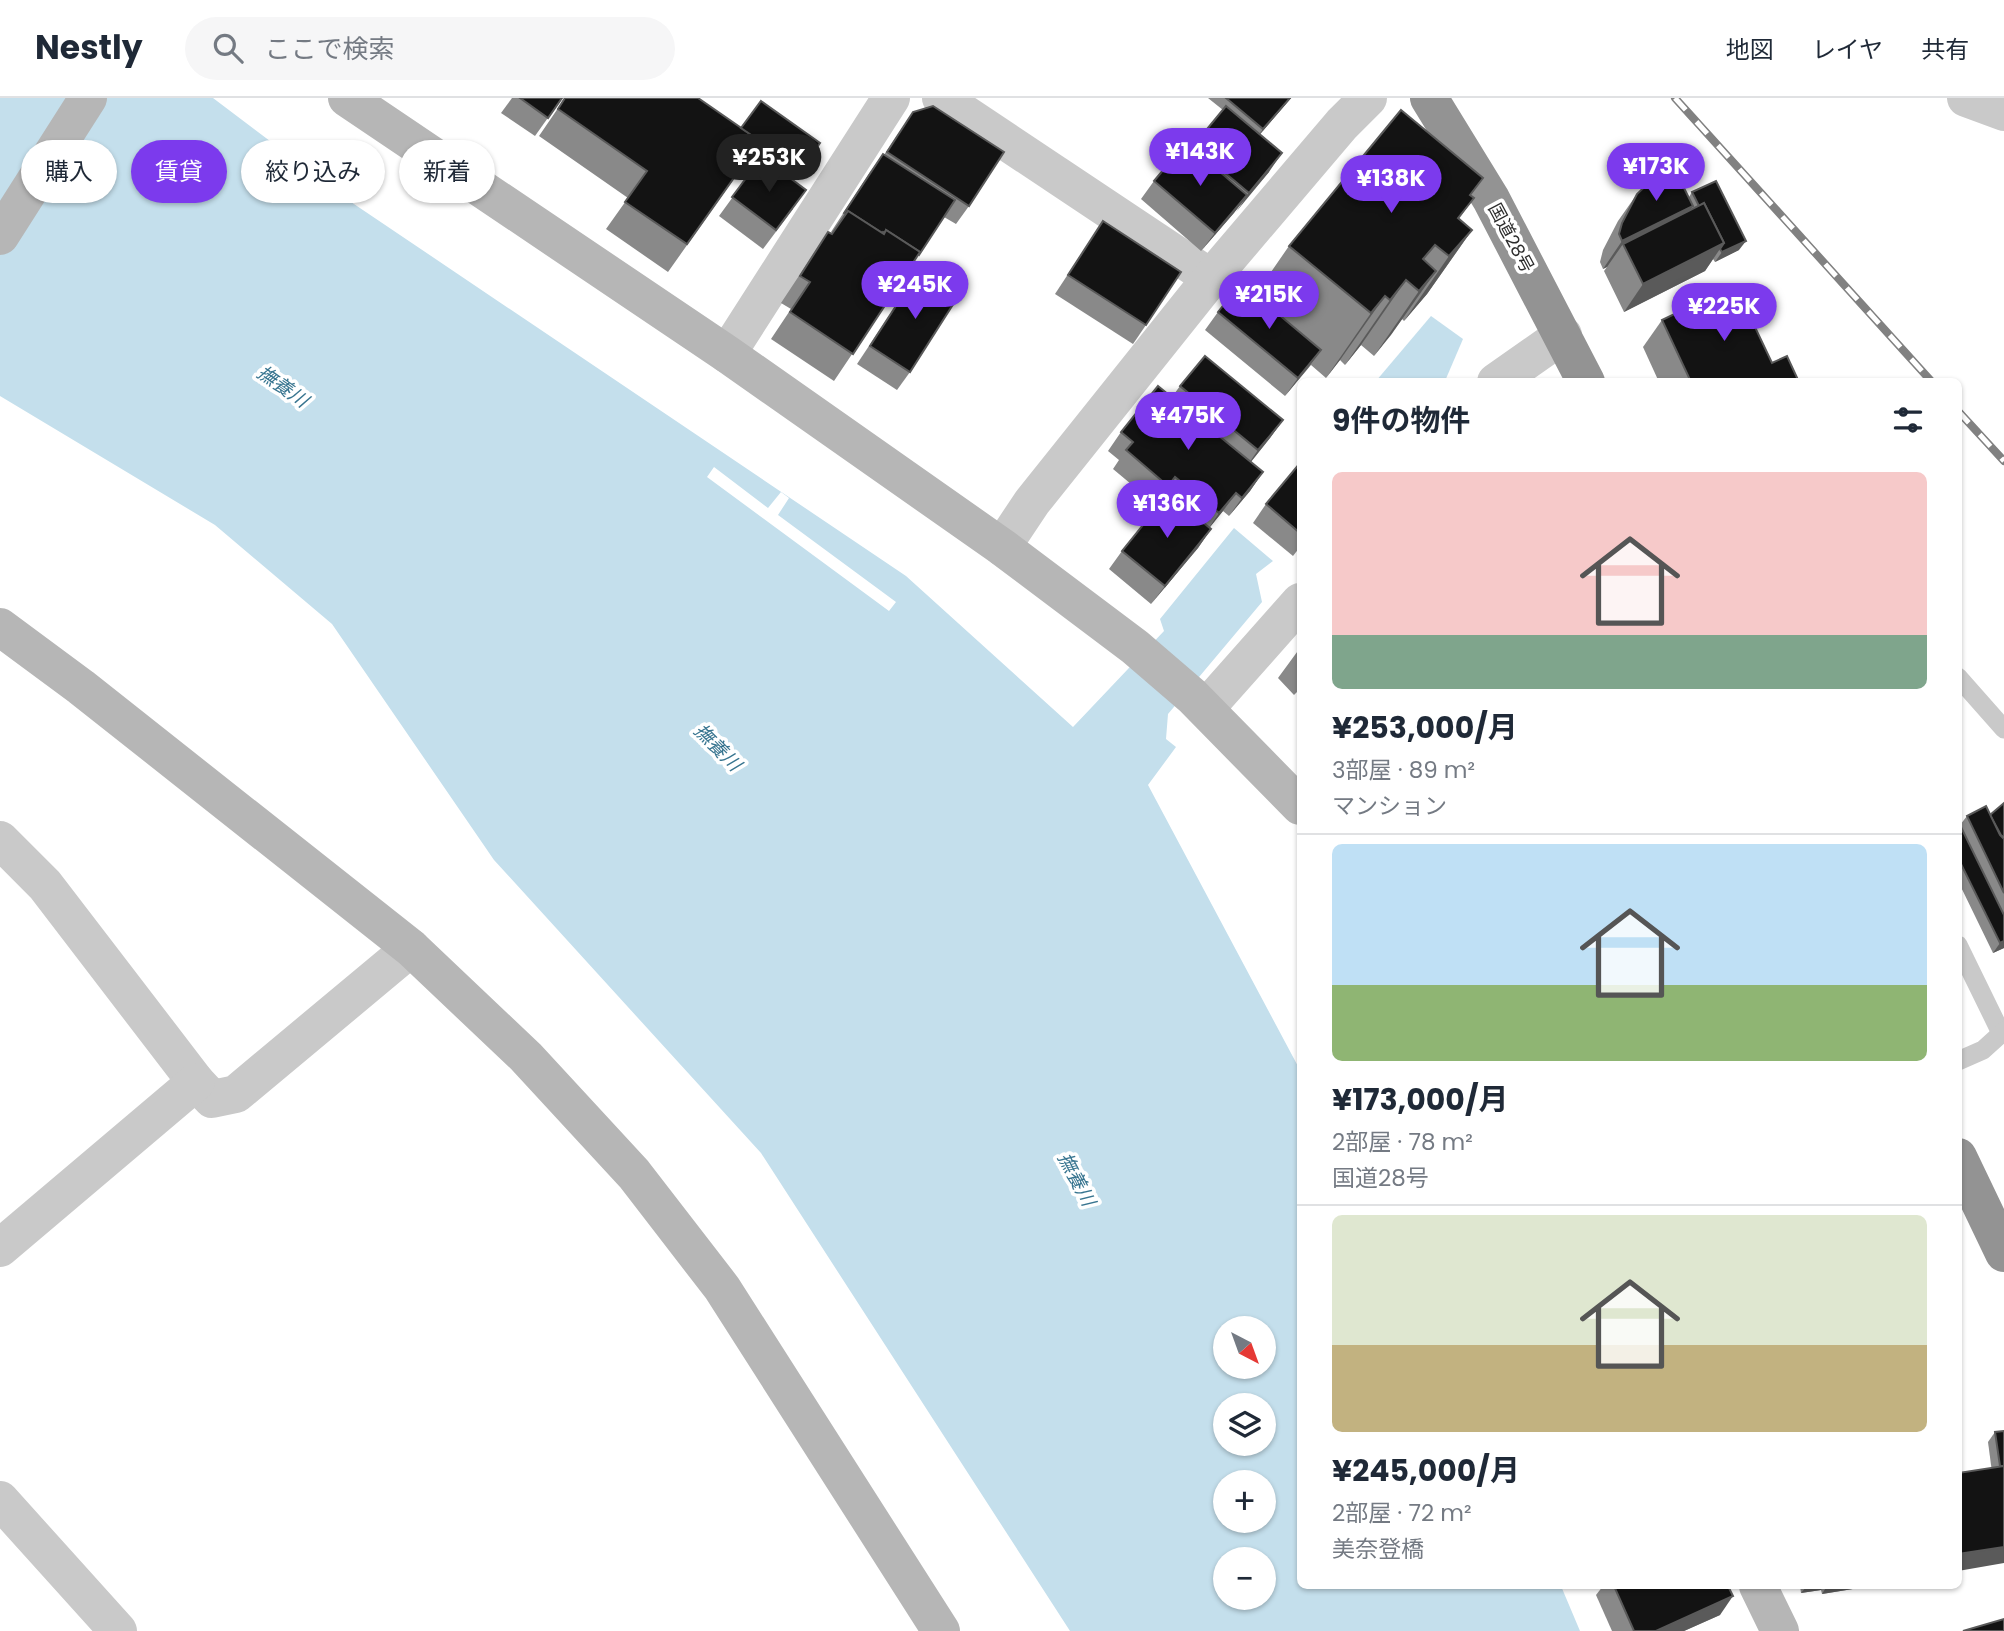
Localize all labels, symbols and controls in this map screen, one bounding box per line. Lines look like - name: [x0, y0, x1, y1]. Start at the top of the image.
- search box: [185, 17, 675, 80]
- text: Nestly: [35, 24, 143, 71]
- icon: search: [209, 29, 247, 67]
- text: ここで検索: [265, 31, 395, 67]
- text: 地図: [1726, 33, 1774, 66]
- text: レイヤ: [1812, 33, 1883, 66]
- text: 共有: [1921, 33, 1969, 66]
- pin: ¥143K: [1151, 129, 1249, 188]
- pin: ¥253K: [720, 134, 818, 194]
- text: ¥143K: [1165, 135, 1235, 167]
- chip: 購入: [21, 140, 117, 203]
- chip: 賃貸: [131, 140, 227, 203]
- chip: 絞り込み: [241, 140, 385, 203]
- chip: 新着: [399, 140, 495, 203]
- text: ¥253K: [732, 141, 806, 173]
- pin: ¥173K: [1607, 144, 1705, 203]
- text: ¥173K: [1623, 150, 1689, 182]
- pin: ¥138K: [1342, 156, 1440, 215]
- text: ¥138K: [1357, 162, 1425, 194]
- street label: 国道28号: [1483, 198, 1540, 277]
- pin: ¥245K: [866, 262, 964, 321]
- text: ¥245K: [877, 268, 953, 300]
- pin: ¥215K: [1220, 272, 1318, 331]
- text: ¥215K: [1235, 278, 1303, 310]
- pin: ¥225K: [1675, 284, 1773, 343]
- text: ¥225K: [1688, 290, 1760, 322]
- water label: 撫養川: [252, 359, 315, 415]
- pin: ¥475K: [1139, 392, 1237, 452]
- text: ¥475K: [1151, 399, 1225, 431]
- text: 9件の物件: [1332, 399, 1470, 442]
- icon: filters: [1889, 401, 1927, 439]
- pin: ¥136K: [1118, 480, 1216, 540]
- text: ¥136K: [1133, 487, 1201, 519]
- icon: home: [1567, 518, 1693, 644]
- text: ¥253,000/月: [1332, 706, 1518, 749]
- water label: 撫養川: [688, 718, 749, 778]
- text: 3部屋 · 89 m²: [1332, 754, 1475, 786]
- text: マンション: [1332, 790, 1447, 822]
- icon: home: [1567, 890, 1693, 1016]
- text: ¥173,000/月: [1332, 1078, 1509, 1121]
- text: 2部屋 · 78 m²: [1332, 1126, 1473, 1158]
- water label: 撫養川: [1051, 1148, 1103, 1212]
- text: 国道28号: [1332, 1162, 1429, 1194]
- icon: home: [1567, 1261, 1693, 1387]
- north arrow: [1213, 1316, 1276, 1379]
- map controls: [1213, 1316, 1276, 1610]
- button: layers: [1213, 1393, 1276, 1456]
- text: ¥245,000/月: [1332, 1449, 1520, 1492]
- button: +: [1213, 1470, 1276, 1533]
- text: 2部屋 · 72 m²: [1332, 1497, 1472, 1529]
- text: 美奈登橋: [1332, 1533, 1424, 1565]
- button: −: [1213, 1547, 1276, 1610]

